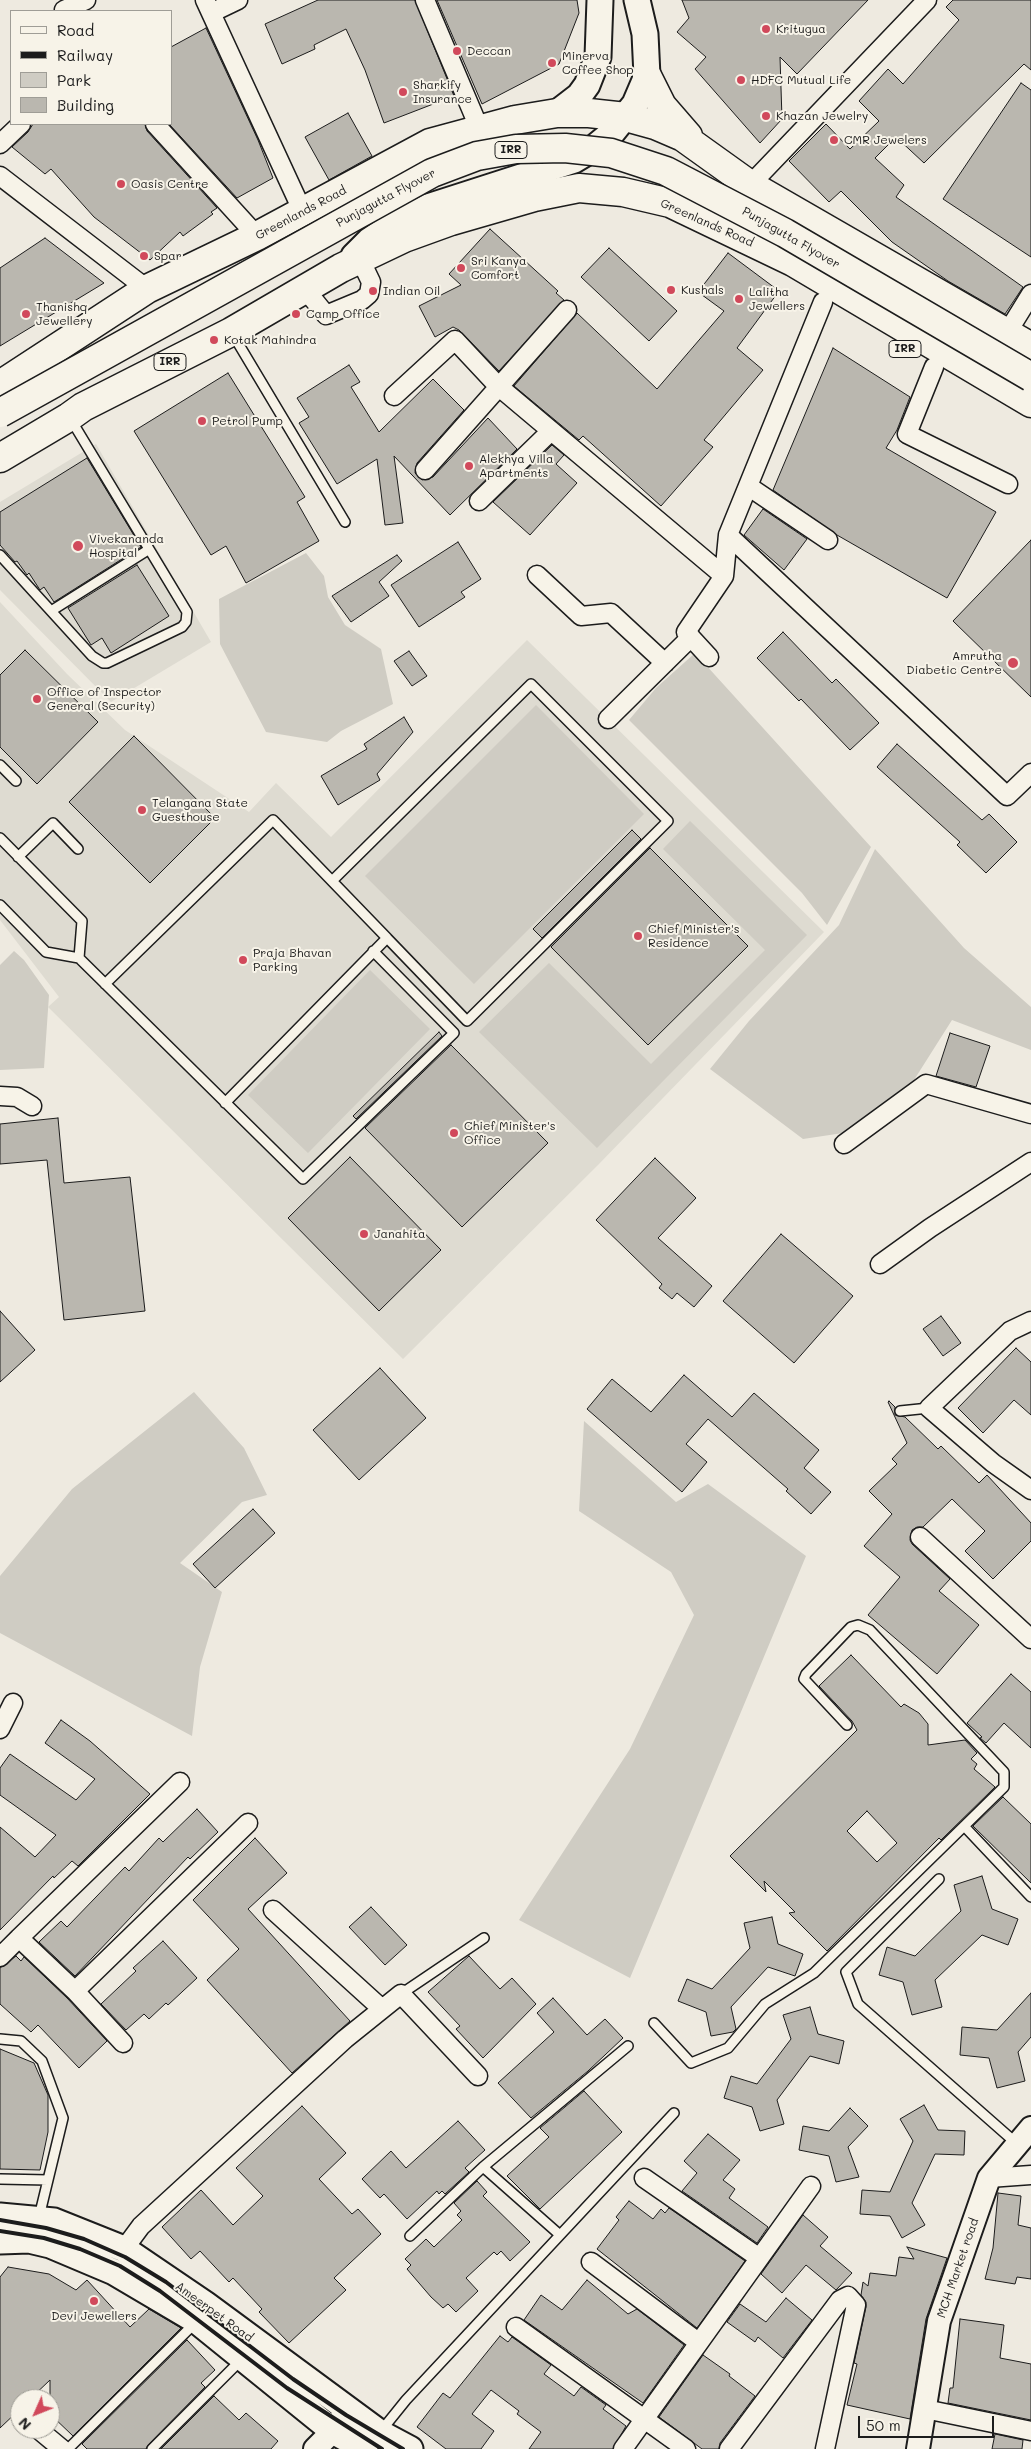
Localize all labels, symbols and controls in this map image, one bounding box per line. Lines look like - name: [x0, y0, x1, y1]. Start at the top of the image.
- legend: [10, 10, 172, 125]
- text: Road: [57, 20, 94, 40]
- place label: Kritugua: [776, 22, 826, 36]
- marker: Kritugua: [760, 23, 772, 35]
- place label: Deccan: [467, 44, 511, 58]
- text: Railway: [57, 45, 113, 65]
- marker: Deccan: [451, 45, 463, 57]
- place label: Minerva Coffee Shop: [562, 49, 634, 77]
- marker: Minerva Coffee Shop: [546, 57, 558, 69]
- text: Park: [57, 70, 91, 90]
- place label: HDFC Mutual Life: [751, 73, 851, 87]
- marker: HDFC Mutual Life: [735, 74, 747, 86]
- place label: Sharkify Insurance: [413, 78, 472, 106]
- marker: Sharkify Insurance: [397, 86, 409, 98]
- text: Building: [57, 95, 114, 115]
- place label: Khazan Jewelry: [776, 109, 868, 123]
- marker: Khazan Jewelry: [760, 110, 772, 122]
- place label: CMR Jewelers: [844, 133, 927, 147]
- marker: CMR Jewelers: [828, 134, 840, 146]
- road number: IRR: [495, 142, 527, 158]
- street label: Punjagutta Flyover: [334, 166, 438, 230]
- place label: Oasis Centre: [131, 177, 209, 191]
- marker: Oasis Centre: [115, 178, 127, 190]
- street label: Greenlands Road: [253, 183, 349, 243]
- street label: Greenlands Road: [658, 196, 756, 250]
- street label: Punjagutta Flyover: [740, 204, 842, 272]
- place label: Spar: [154, 249, 182, 263]
- marker: Spar: [138, 250, 150, 262]
- place label: Sri Kanya Comfort: [471, 254, 526, 282]
- marker: Sri Kanya Comfort: [455, 262, 467, 274]
- place label: Kushals: [681, 283, 724, 297]
- place label: Indian Oil: [383, 284, 440, 298]
- marker: Kushals: [665, 284, 677, 296]
- marker: Indian Oil: [367, 285, 379, 297]
- place label: Lalitha Jewellers: [749, 285, 805, 313]
- marker: Lalitha Jewellers: [733, 293, 745, 305]
- place label: Thanishq Jewellery: [36, 300, 92, 328]
- place label: Camp Office: [306, 307, 380, 321]
- marker: Thanishq Jewellery: [20, 308, 32, 320]
- marker: Camp Office: [290, 308, 302, 320]
- place label: Kotak Mahindra: [224, 333, 317, 347]
- marker: Kotak Mahindra: [208, 334, 220, 346]
- road number: IRR: [889, 340, 921, 358]
- road number: IRR: [154, 354, 186, 371]
- place label: Petrol Pump: [212, 414, 283, 428]
- marker: Petrol Pump: [196, 415, 208, 427]
- place label: Alekhya Villa Apartments: [479, 452, 553, 480]
- marker: Alekhya Villa Apartments: [463, 460, 475, 472]
- place label: Vivekananda Hospital: [89, 532, 164, 560]
- marker: Vivekananda Hospital: [71, 539, 85, 553]
- place label: Amrutha Diabetic Centre: [906, 649, 1002, 677]
- marker: Amrutha Diabetic Centre: [1006, 656, 1020, 670]
- place label: Office of Inspector General (Security): [47, 685, 162, 713]
- marker: Office of Inspector General (Security): [31, 693, 43, 705]
- place label: Telangana State Guesthouse: [152, 796, 248, 824]
- marker: Telangana State Guesthouse: [136, 804, 148, 816]
- place label: Chief Minister's Residence: [648, 922, 740, 950]
- marker: Chief Minister's Residence: [632, 930, 644, 942]
- place label: Praja Bhavan Parking: [253, 946, 331, 974]
- marker: Praja Bhavan Parking: [237, 954, 249, 966]
- place label: Chief Minister's Office: [464, 1119, 556, 1147]
- marker: Chief Minister's Office: [448, 1127, 460, 1139]
- place label: Janahita: [374, 1227, 425, 1241]
- marker: Janahita: [358, 1228, 370, 1240]
- street label: MCH Market road: [934, 2216, 982, 2320]
- street label: Ameerpet Road: [172, 2279, 256, 2345]
- marker: Devi Jewellers: [88, 2295, 100, 2307]
- place label: Devi Jewellers: [51, 2309, 137, 2323]
- north arrow: [10, 2389, 60, 2439]
- scale bar: [861, 2406, 997, 2438]
- text: N: [14, 2414, 35, 2435]
- text: 50 m: [866, 2415, 901, 2435]

